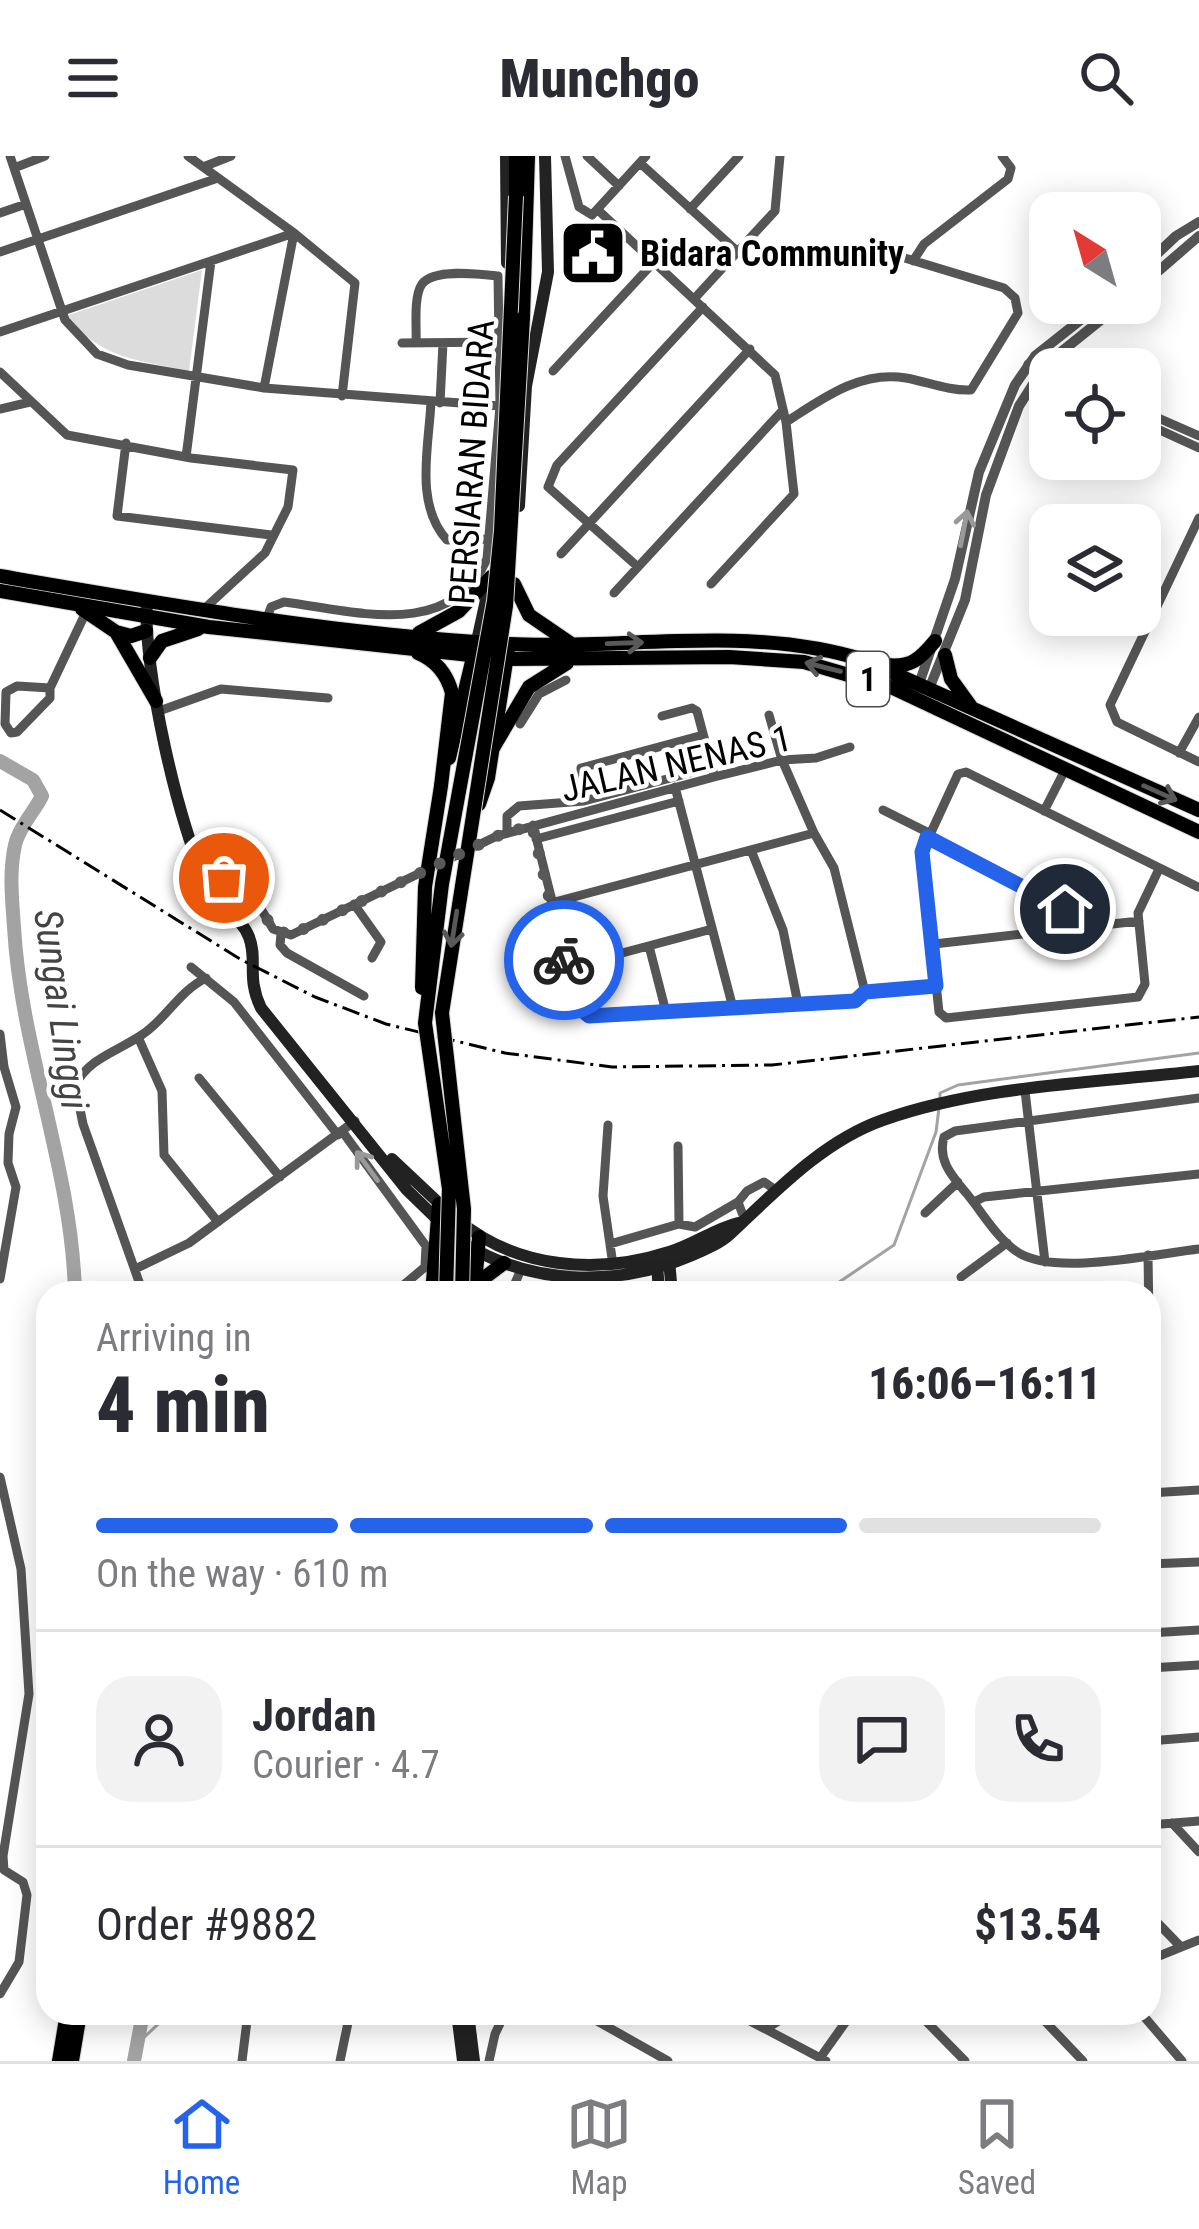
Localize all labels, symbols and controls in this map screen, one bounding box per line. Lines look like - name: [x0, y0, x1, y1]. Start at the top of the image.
- icon: menu: [60, 45, 126, 111]
- icon: search: [1073, 45, 1139, 111]
- text: Munchgo: [500, 47, 699, 110]
- north arrow: [1029, 192, 1161, 324]
- map controls: [1029, 192, 1161, 636]
- public building icon: Bidara Community: [558, 218, 628, 288]
- place label: Bidara Community: [640, 233, 904, 275]
- street label: PERSIARAN BIDARA: [441, 318, 503, 606]
- button: locate: [1029, 348, 1161, 480]
- button: layers: [1029, 504, 1161, 636]
- one-way arrow: [954, 510, 976, 549]
- one-way arrow: [605, 632, 644, 655]
- road number: 1: [847, 652, 889, 706]
- one-way arrow: [805, 655, 843, 677]
- street label: JALAN NENAS 1: [557, 717, 795, 811]
- one-way arrow: [1141, 784, 1177, 806]
- pin: [173, 827, 275, 929]
- icon: bag: [191, 845, 257, 911]
- pin: [1014, 858, 1116, 960]
- icon: home: [1032, 876, 1098, 942]
- courier: [504, 900, 624, 1020]
- water label: Sungai Linggi: [24, 906, 98, 1112]
- one-way arrow: [441, 909, 464, 948]
- icon: bike: [531, 927, 597, 993]
- one-way arrow: [355, 1150, 380, 1183]
- text: Arriving in: [96, 1315, 252, 1361]
- text: 16:06–16:11: [868, 1357, 1101, 1410]
- text: 4 min: [96, 1360, 270, 1451]
- text: On the way · 610 m: [96, 1551, 388, 1597]
- button: person: [96, 1676, 222, 1802]
- button: chat: [819, 1676, 945, 1802]
- button: phone: [975, 1676, 1101, 1802]
- text: Jordan: [252, 1689, 377, 1742]
- text: Courier · 4.7: [252, 1742, 440, 1788]
- text: Order #9882: [96, 1898, 317, 1951]
- text: $13.54: [974, 1898, 1101, 1951]
- tab: Home: [163, 2091, 240, 2202]
- tab: Map: [566, 2091, 632, 2202]
- tab: Saved: [958, 2091, 1036, 2202]

